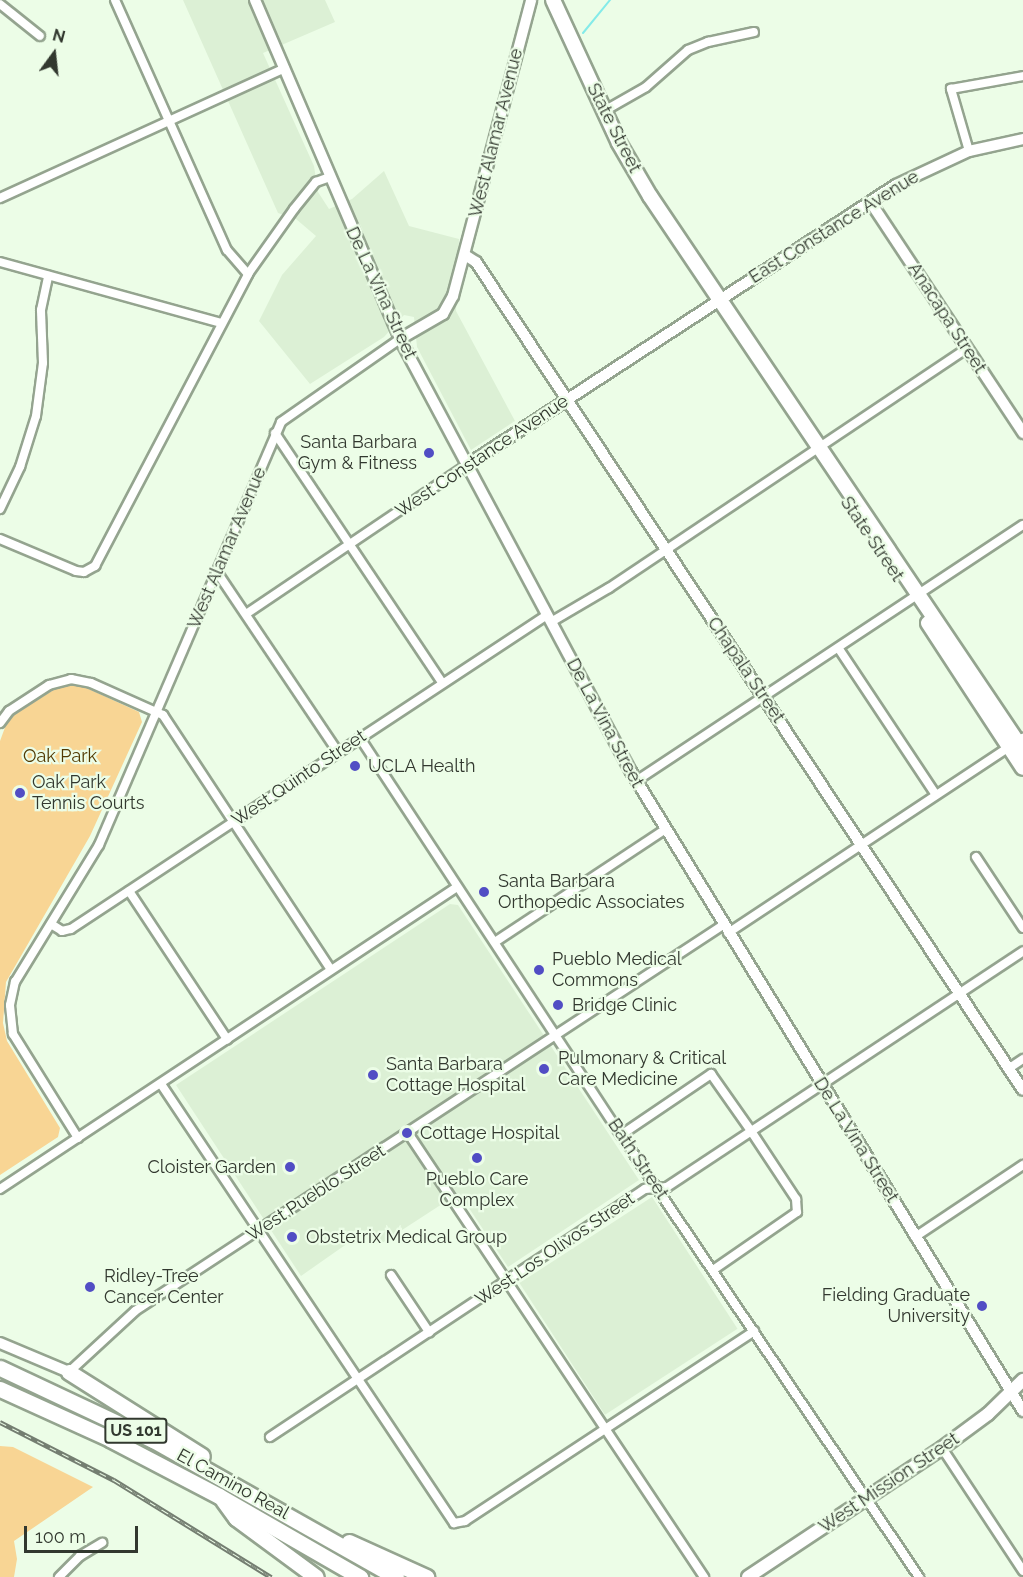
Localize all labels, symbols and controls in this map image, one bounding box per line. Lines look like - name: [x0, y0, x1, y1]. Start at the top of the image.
- north arrow: [24, 24, 84, 84]
- text: N: [50, 25, 67, 47]
- street label: West Alamar Avenue: [464, 46, 528, 220]
- street label: State Street: [582, 80, 646, 176]
- street label: East Constance Avenue: [745, 166, 923, 288]
- street label: De La Vina Street: [341, 223, 421, 363]
- street label: Anacapa Street: [903, 259, 991, 377]
- street label: West Constance Avenue: [391, 390, 573, 522]
- place label: Santa Barbara Gym & Fitness: [298, 432, 417, 474]
- marker: Santa Barbara Gym & Fitness: [422, 446, 436, 460]
- street label: West Alamar Avenue: [183, 463, 271, 633]
- street label: State Street: [836, 493, 908, 585]
- street label: Chapala Street: [703, 613, 789, 727]
- street label: De La Vina Street: [562, 654, 648, 792]
- street label: West Quinto Street: [228, 725, 370, 831]
- park label: Oak Park: [23, 745, 97, 767]
- place label: UCLA Health: [368, 755, 476, 777]
- marker: UCLA Health: [346, 757, 364, 775]
- place label: Oak Park Tennis Courts: [32, 772, 145, 814]
- marker: Oak Park Tennis Courts: [13, 786, 27, 800]
- place label: Santa Barbara Orthopedic Associates: [498, 871, 685, 914]
- marker: Santa Barbara Orthopedic Associates: [475, 883, 493, 901]
- place label: Pueblo Medical Commons: [552, 949, 682, 992]
- marker: Pueblo Medical Commons: [530, 961, 548, 979]
- place label: Bridge Clinic: [572, 994, 677, 1016]
- marker: Bridge Clinic: [549, 996, 567, 1014]
- place label: Pulmonary & Critical Care Medicine: [558, 1048, 727, 1090]
- place label: Santa Barbara Cottage Hospital: [386, 1054, 525, 1096]
- marker: Pulmonary & Critical Care Medicine: [535, 1060, 553, 1078]
- marker: Santa Barbara Cottage Hospital: [364, 1066, 382, 1084]
- street label: De La Vina Street: [809, 1073, 903, 1207]
- street label: Bath Street: [603, 1115, 673, 1203]
- place label: Cottage Hospital: [420, 1122, 559, 1144]
- marker: Cottage Hospital: [398, 1124, 416, 1142]
- street label: West Pueblo Street: [243, 1140, 389, 1246]
- marker: Pueblo Care Complex: [468, 1149, 486, 1167]
- place label: Cloister Garden: [147, 1156, 276, 1178]
- marker: Cloister Garden: [281, 1158, 299, 1176]
- place label: Pueblo Care Complex: [426, 1169, 528, 1212]
- street label: West Los Olivos Street: [471, 1188, 639, 1310]
- place label: Obstetrix Medical Group: [306, 1226, 508, 1248]
- marker: Obstetrix Medical Group: [283, 1228, 301, 1246]
- place label: Ridley-Tree Cancer Center: [104, 1266, 224, 1308]
- marker: Ridley-Tree Cancer Center: [81, 1278, 99, 1296]
- place label: Fielding Graduate University: [822, 1285, 970, 1328]
- marker: Fielding Graduate University: [975, 1299, 989, 1313]
- road number: US 101: [103, 1418, 169, 1444]
- street label: West Mission Street: [815, 1428, 963, 1538]
- street label: El Camino Real: [173, 1444, 293, 1524]
- scale bar: [27, 1514, 141, 1552]
- text: 100 m: [35, 1526, 86, 1547]

